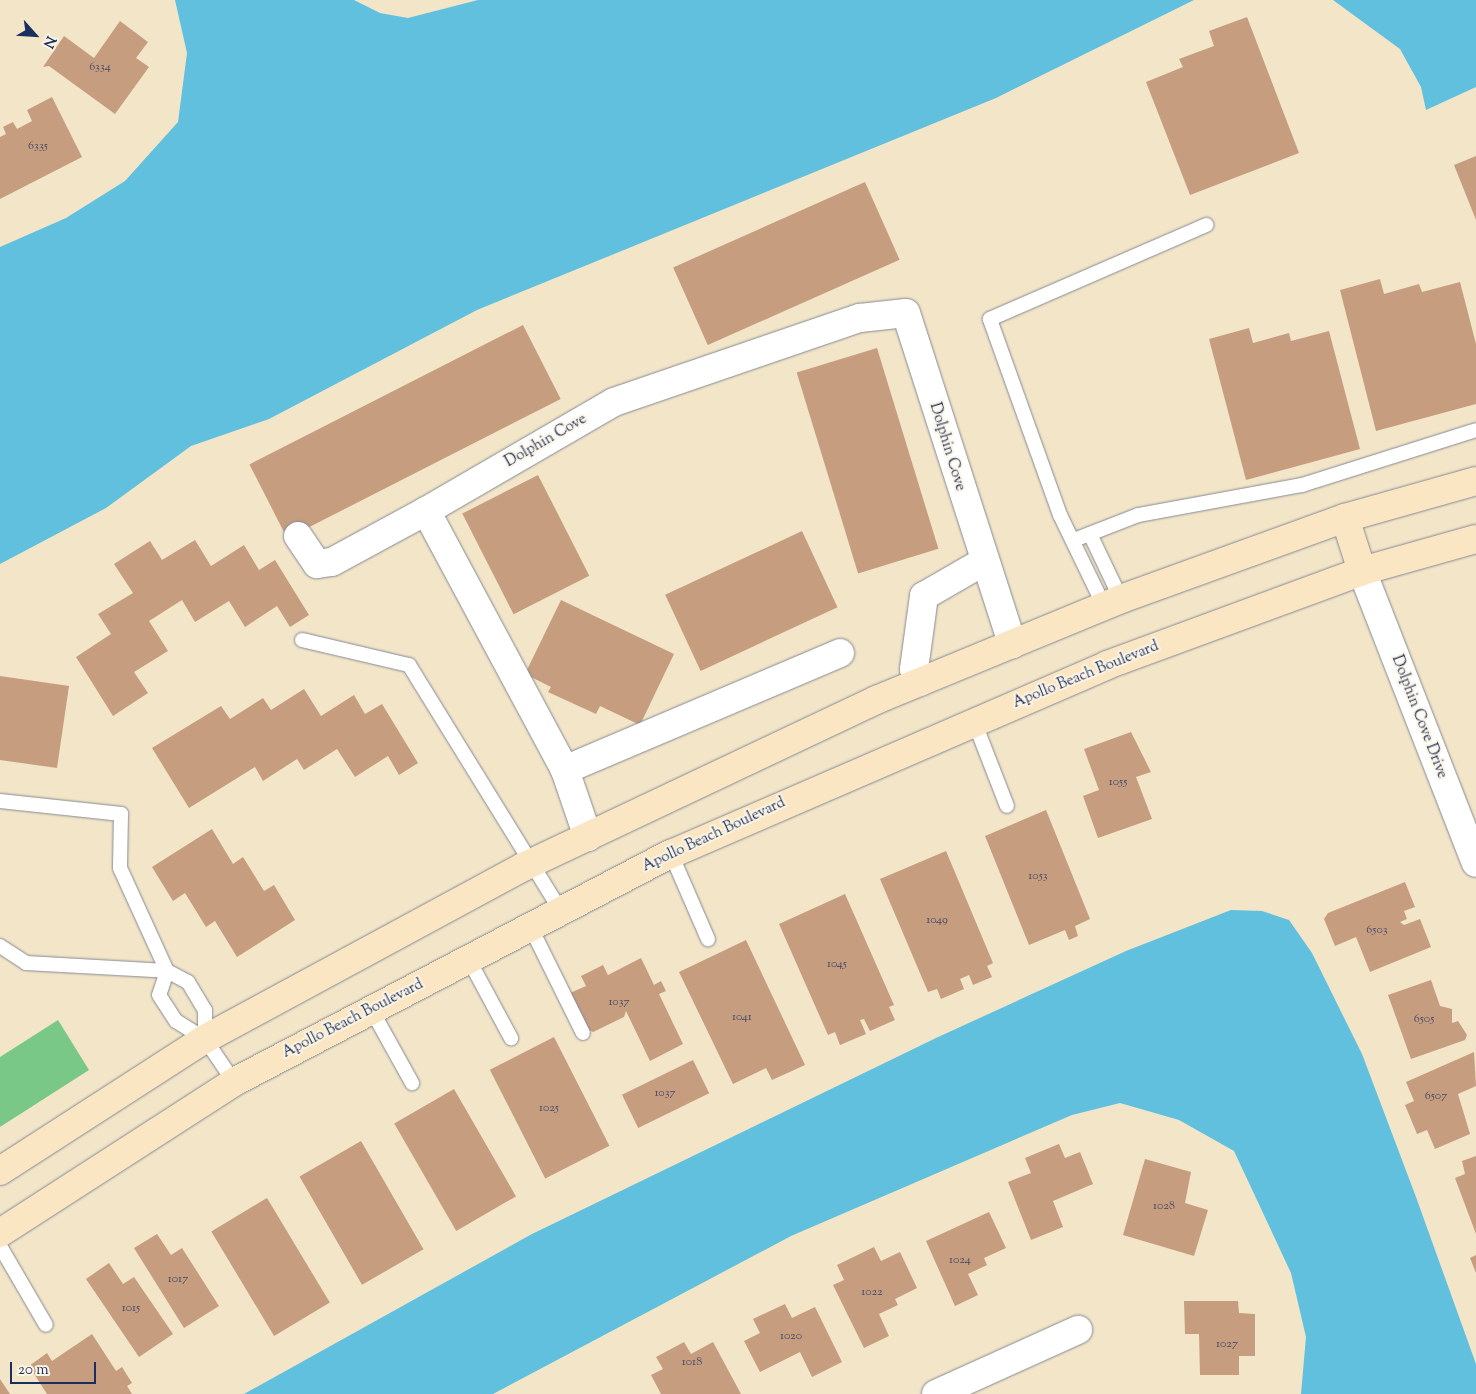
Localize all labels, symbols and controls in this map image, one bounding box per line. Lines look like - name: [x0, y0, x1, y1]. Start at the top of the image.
- north arrow: [10, 10, 60, 60]
- text: N: [37, 32, 60, 51]
- house number: 6334: [89, 61, 111, 75]
- house number: 6335: [28, 140, 48, 154]
- street label: Dolphin Cove: [925, 401, 969, 493]
- street label: Dolphin Cove: [502, 410, 590, 472]
- street label: Apollo Beach Boulevard: [1010, 637, 1162, 713]
- street label: Dolphin Cove Drive: [1387, 653, 1451, 781]
- house number: 1055: [1109, 776, 1127, 790]
- street label: Apollo Beach Boulevard: [640, 794, 788, 876]
- house number: 1053: [1028, 870, 1048, 884]
- house number: 1049: [926, 914, 948, 928]
- house number: 6503: [1366, 924, 1388, 938]
- house number: 1045: [827, 958, 847, 972]
- street label: Apollo Beach Boulevard: [280, 976, 426, 1062]
- house number: 1037: [608, 996, 630, 1010]
- house number: 1041: [732, 1011, 752, 1025]
- house number: 6505: [1414, 1013, 1434, 1027]
- house number: 1037: [654, 1087, 676, 1101]
- house number: 6507: [1425, 1090, 1447, 1104]
- house number: 1025: [539, 1102, 559, 1116]
- house number: 1028: [1153, 1200, 1175, 1214]
- house number: 1024: [949, 1254, 971, 1268]
- house number: 1017: [168, 1273, 188, 1287]
- house number: 1022: [861, 1286, 883, 1300]
- house number: 1015: [122, 1302, 140, 1316]
- house number: 1020: [780, 1330, 802, 1344]
- house number: 1027: [1216, 1338, 1238, 1352]
- scale bar: [12, 1352, 99, 1384]
- house number: 1018: [682, 1356, 702, 1370]
- text: 20 m: [18, 1360, 49, 1381]

